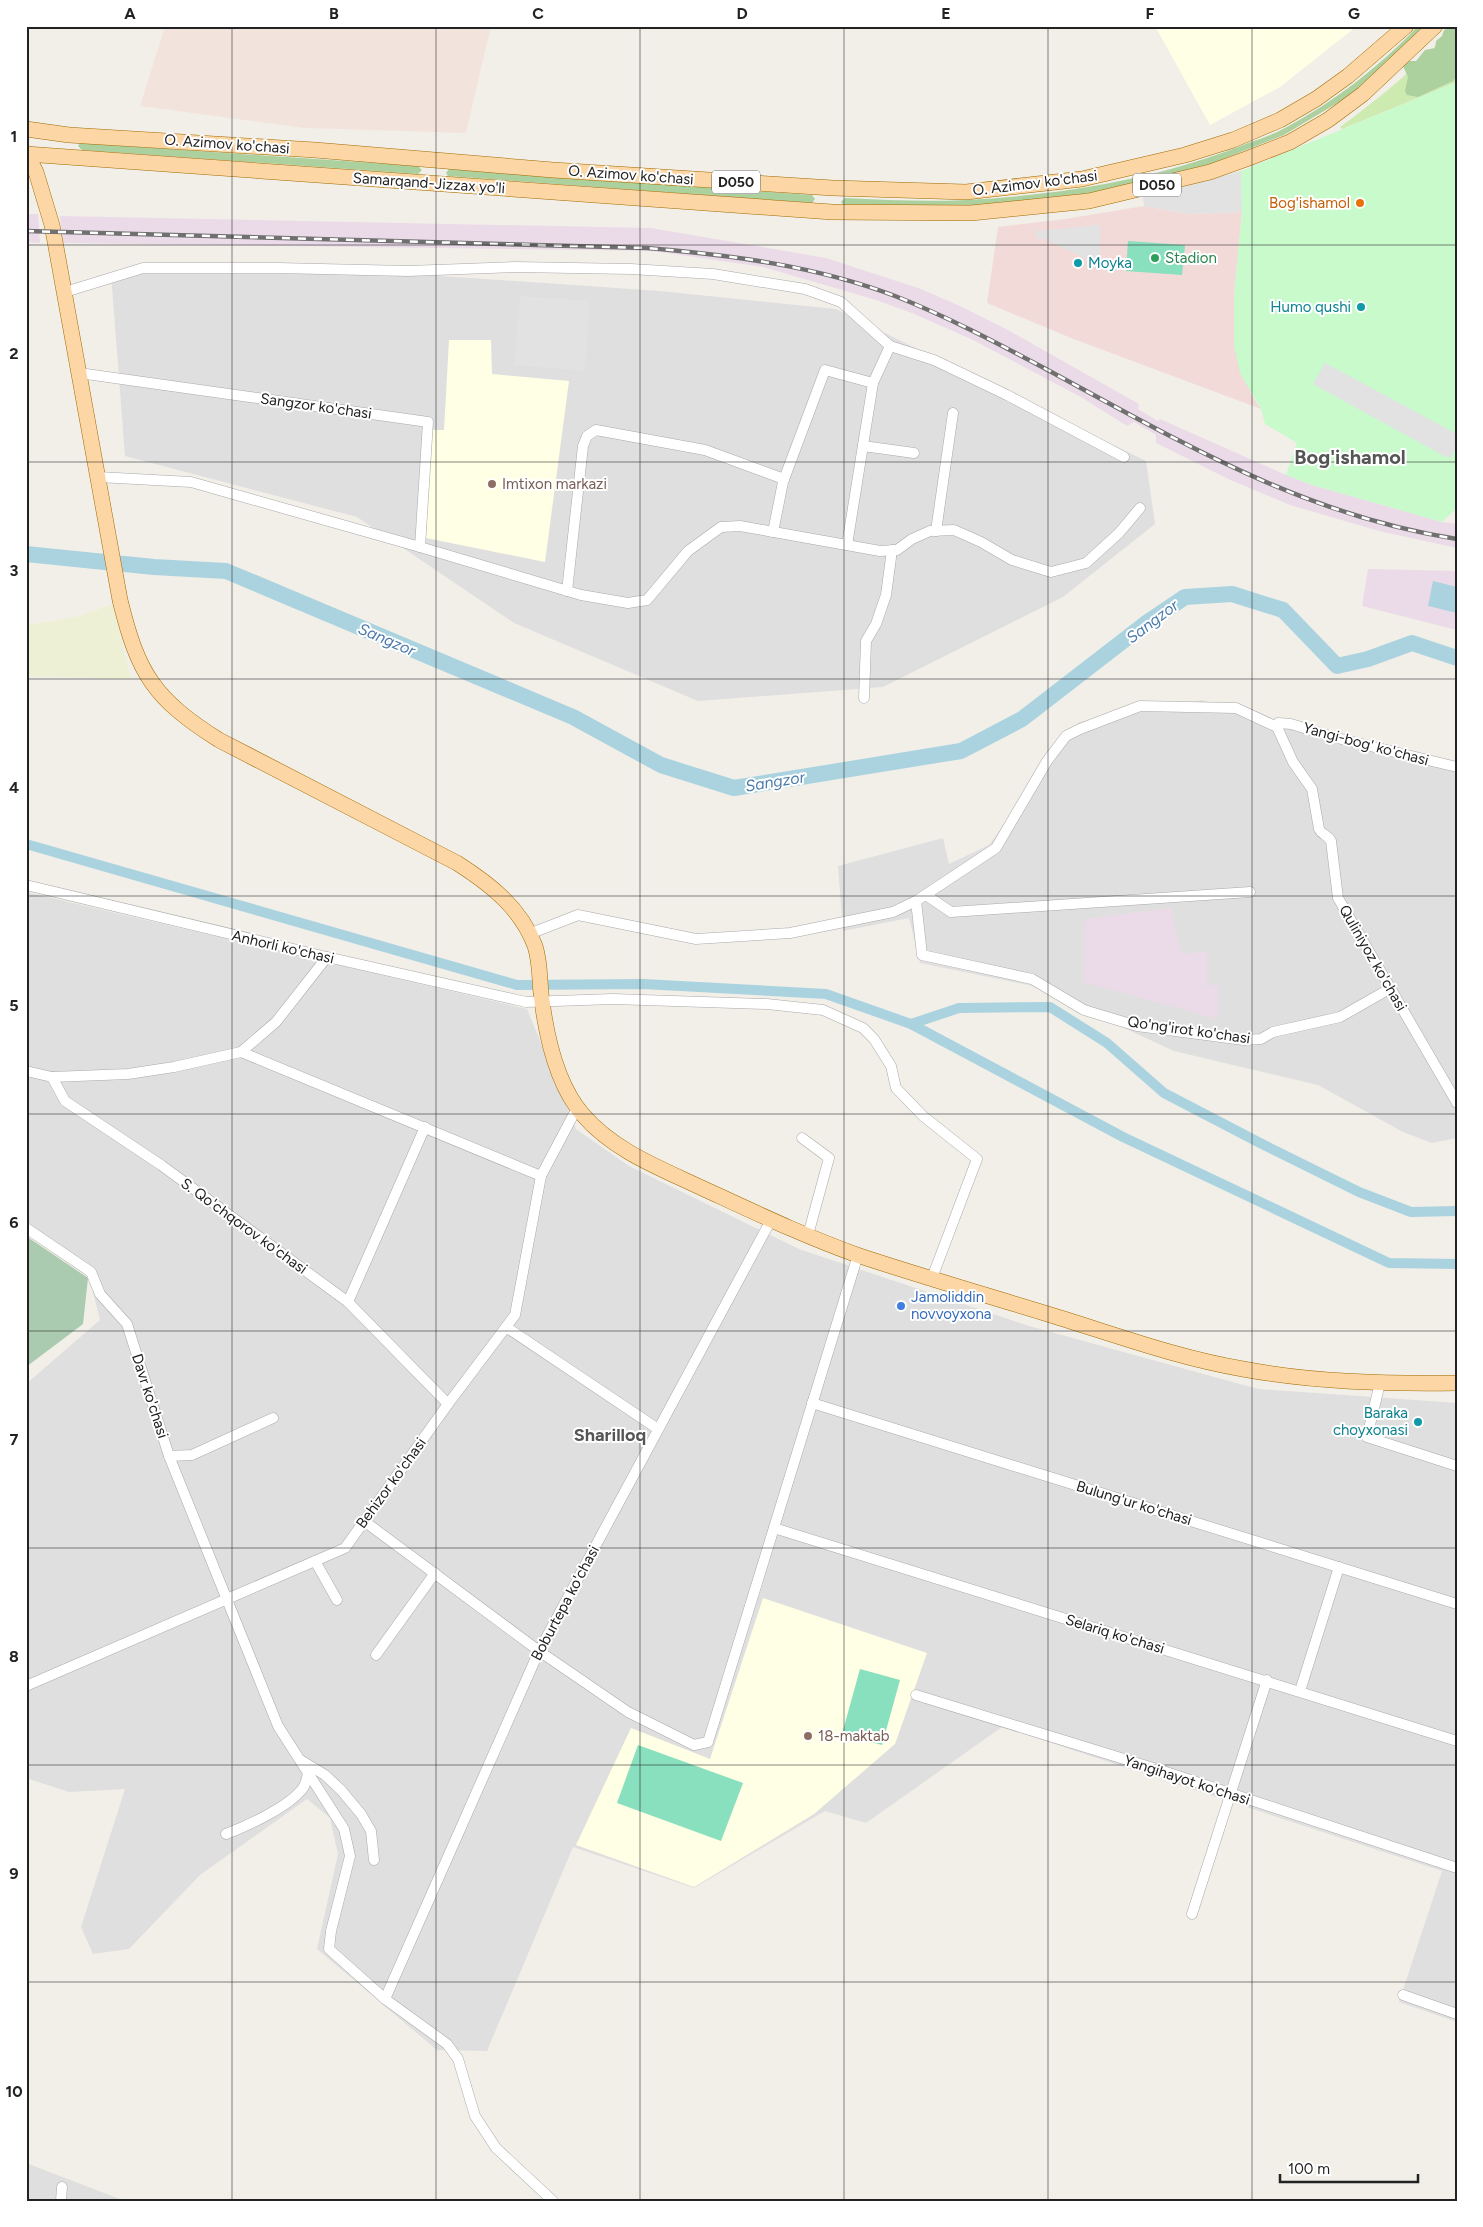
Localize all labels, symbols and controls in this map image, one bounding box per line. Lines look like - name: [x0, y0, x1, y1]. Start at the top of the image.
- text: A: [124, 4, 136, 23]
- text: B: [329, 4, 339, 23]
- text: C: [532, 4, 544, 23]
- text: D: [736, 4, 748, 23]
- text: E: [941, 4, 951, 23]
- text: F: [1146, 4, 1155, 23]
- text: G: [1348, 4, 1360, 23]
- text: 1: [11, 127, 17, 146]
- street label: O. Azimov ko'chasi: [164, 131, 290, 157]
- street label: O. Azimov ko'chasi: [568, 162, 694, 188]
- street label: O. Azimov ko'chasi: [972, 166, 1098, 200]
- street label: Samarqand-Jizzax yo'li: [352, 169, 506, 197]
- road number: D050: [712, 170, 760, 193]
- road number: D050: [1133, 174, 1181, 196]
- place label: Bog'ishamol: [1269, 194, 1350, 212]
- marker: Bog'ishamol: [1354, 197, 1366, 209]
- place label: Stadion: [1165, 249, 1217, 267]
- marker: Stadion: [1149, 252, 1161, 264]
- place label: Moyka: [1088, 254, 1132, 272]
- marker: Moyka: [1072, 257, 1084, 269]
- place label: Humo qushi: [1270, 298, 1351, 316]
- marker: Humo qushi: [1355, 301, 1367, 313]
- text: 2: [9, 344, 19, 363]
- street label: Sangzor ko'chasi: [259, 389, 373, 423]
- district label: Bog'ishamol: [1294, 445, 1406, 469]
- place label: Imtixon markazi: [502, 475, 607, 493]
- marker: Imtixon markazi: [486, 478, 498, 490]
- text: 3: [10, 561, 19, 580]
- water label: Sangzor: [1123, 595, 1182, 647]
- water label: Sangzor: [355, 619, 419, 660]
- street label: Yangi-bog' ko'chasi: [1301, 719, 1431, 769]
- water label: Sangzor: [744, 767, 807, 796]
- text: 4: [9, 778, 19, 797]
- street label: Quliniyoz ko'chasi: [1335, 902, 1411, 1014]
- street label: Anhorli ko'chasi: [230, 926, 336, 968]
- text: 5: [9, 996, 19, 1015]
- street label: Qo'ng'irot ko'chasi: [1127, 1012, 1251, 1048]
- street label: S. Qo'chqorov ko'chasi: [177, 1174, 311, 1278]
- text: 6: [9, 1213, 19, 1232]
- place label: Jamoliddin novvoyxona: [911, 1288, 991, 1323]
- marker: Jamoliddin novvoyxona: [895, 1300, 907, 1312]
- street label: Davr ko'chasi: [128, 1351, 172, 1441]
- place label: Baraka choyxonasi: [1333, 1404, 1408, 1439]
- marker: Baraka choyxonasi: [1412, 1416, 1424, 1428]
- district label: Sharilloq: [574, 1424, 646, 1446]
- text: 7: [10, 1430, 19, 1449]
- street label: Behizor ko'chasi: [352, 1434, 430, 1532]
- street label: Bulung'ur ko'chasi: [1074, 1477, 1194, 1529]
- street label: Boburtepa ko'chasi: [527, 1542, 603, 1664]
- street label: Selariq ko'chasi: [1063, 1610, 1167, 1658]
- text: 8: [9, 1647, 19, 1666]
- place label: 18-maktab: [818, 1727, 890, 1745]
- marker: 18-maktab: [802, 1730, 814, 1742]
- street label: Yangihayot ko'chasi: [1122, 1751, 1252, 1809]
- text: 9: [9, 1864, 19, 1883]
- text: 10: [5, 2082, 23, 2101]
- scale bar: [1280, 2152, 1418, 2184]
- text: 100 m: [1288, 2160, 1330, 2178]

